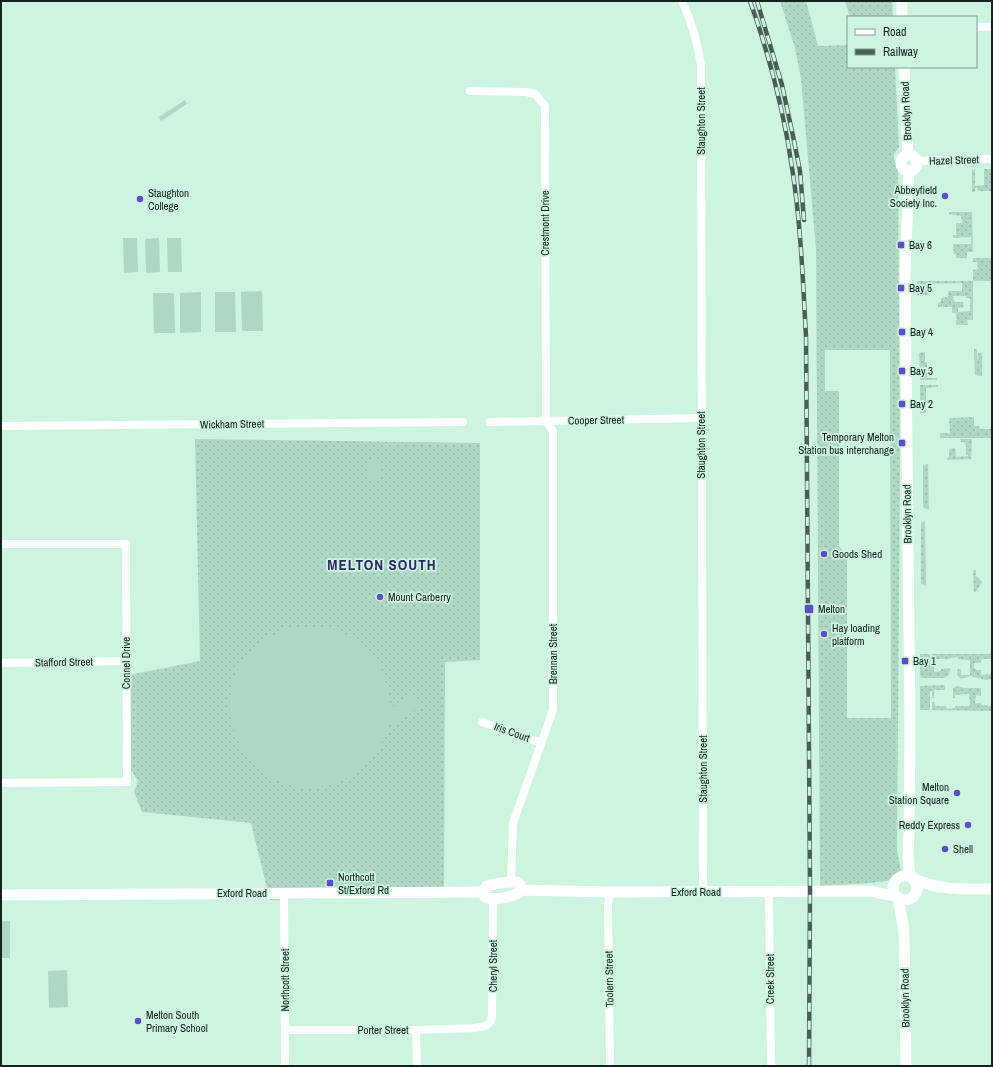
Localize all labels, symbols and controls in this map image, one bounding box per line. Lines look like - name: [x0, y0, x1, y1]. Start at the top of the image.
- legend: [847, 16, 977, 68]
- text: Road: [883, 24, 907, 40]
- text: Railway: [883, 44, 918, 60]
- street label: Brooklyn Road: [897, 81, 915, 141]
- street label: Staughton Street: [694, 87, 708, 155]
- street label: Hazel Street: [929, 152, 980, 168]
- place label: Abbeyfield Society Inc.: [890, 183, 937, 210]
- place label: Staughton College: [148, 186, 189, 213]
- street label: Crestmont Drive: [538, 190, 552, 256]
- marker: Abbeyfield Society Inc.: [940, 191, 950, 201]
- marker: Staughton College: [135, 194, 145, 204]
- place label: Bay 6: [909, 238, 932, 252]
- marker: Bay 6: [896, 240, 906, 250]
- place label: Bay 5: [909, 281, 932, 295]
- marker: Bay 5: [896, 283, 906, 293]
- place label: Bay 4: [910, 325, 933, 339]
- marker: Bay 4: [897, 327, 907, 337]
- place label: Bay 3: [910, 364, 933, 378]
- marker: Bay 3: [897, 366, 907, 376]
- place label: Bay 2: [910, 397, 933, 411]
- marker: Bay 2: [897, 399, 907, 409]
- street label: Staughton Street: [694, 411, 708, 479]
- street label: Cooper Street: [568, 413, 625, 427]
- street label: Wickham Street: [200, 416, 265, 432]
- place label: Temporary Melton Station bus interchange: [798, 430, 894, 457]
- marker: Temporary Melton Station bus interchange: [897, 438, 907, 448]
- street label: Brooklyn Road: [899, 484, 915, 544]
- place label: Goods Shed: [832, 547, 882, 561]
- marker: Goods Shed: [819, 549, 829, 559]
- district label: MELTON SOUTH: [327, 554, 437, 575]
- place label: Mount Carberry: [388, 590, 451, 604]
- marker: Mount Carberry: [375, 592, 385, 602]
- place label: Melton: [818, 602, 845, 616]
- marker: Melton: [803, 603, 815, 615]
- place label: Hay loading platform: [832, 621, 880, 648]
- street label: Brennan Street: [546, 623, 560, 684]
- marker: Hay loading platform: [819, 629, 829, 639]
- street label: Connel Drive: [119, 637, 133, 689]
- street label: Stafford Street: [35, 654, 94, 670]
- place label: Bay 1: [913, 654, 936, 668]
- marker: Bay 1: [900, 656, 910, 666]
- street label: Iris Court: [492, 719, 532, 745]
- street label: Staughton Street: [696, 735, 710, 803]
- place label: Melton Station Square: [889, 780, 949, 807]
- marker: Melton Station Square: [952, 788, 962, 798]
- place label: Reddy Express: [899, 818, 960, 832]
- marker: Reddy Express: [963, 820, 973, 830]
- place label: Shell: [953, 842, 973, 856]
- marker: Shell: [940, 844, 950, 854]
- place label: Northcott St/Exford Rd: [338, 870, 389, 897]
- marker: Northcott St/Exford Rd: [325, 878, 335, 888]
- street label: Exford Road: [671, 885, 721, 899]
- street label: Exford Road: [217, 886, 267, 900]
- street label: Cheryl Street: [486, 939, 500, 992]
- street label: Northcott Street: [278, 948, 292, 1012]
- street label: Toolern Street: [602, 950, 616, 1007]
- street label: Creek Street: [763, 953, 777, 1004]
- street label: Brooklyn Road: [897, 968, 913, 1028]
- place label: Melton South Primary School: [146, 1008, 208, 1035]
- marker: Melton South Primary School: [133, 1016, 143, 1026]
- street label: Porter Street: [357, 1023, 409, 1037]

